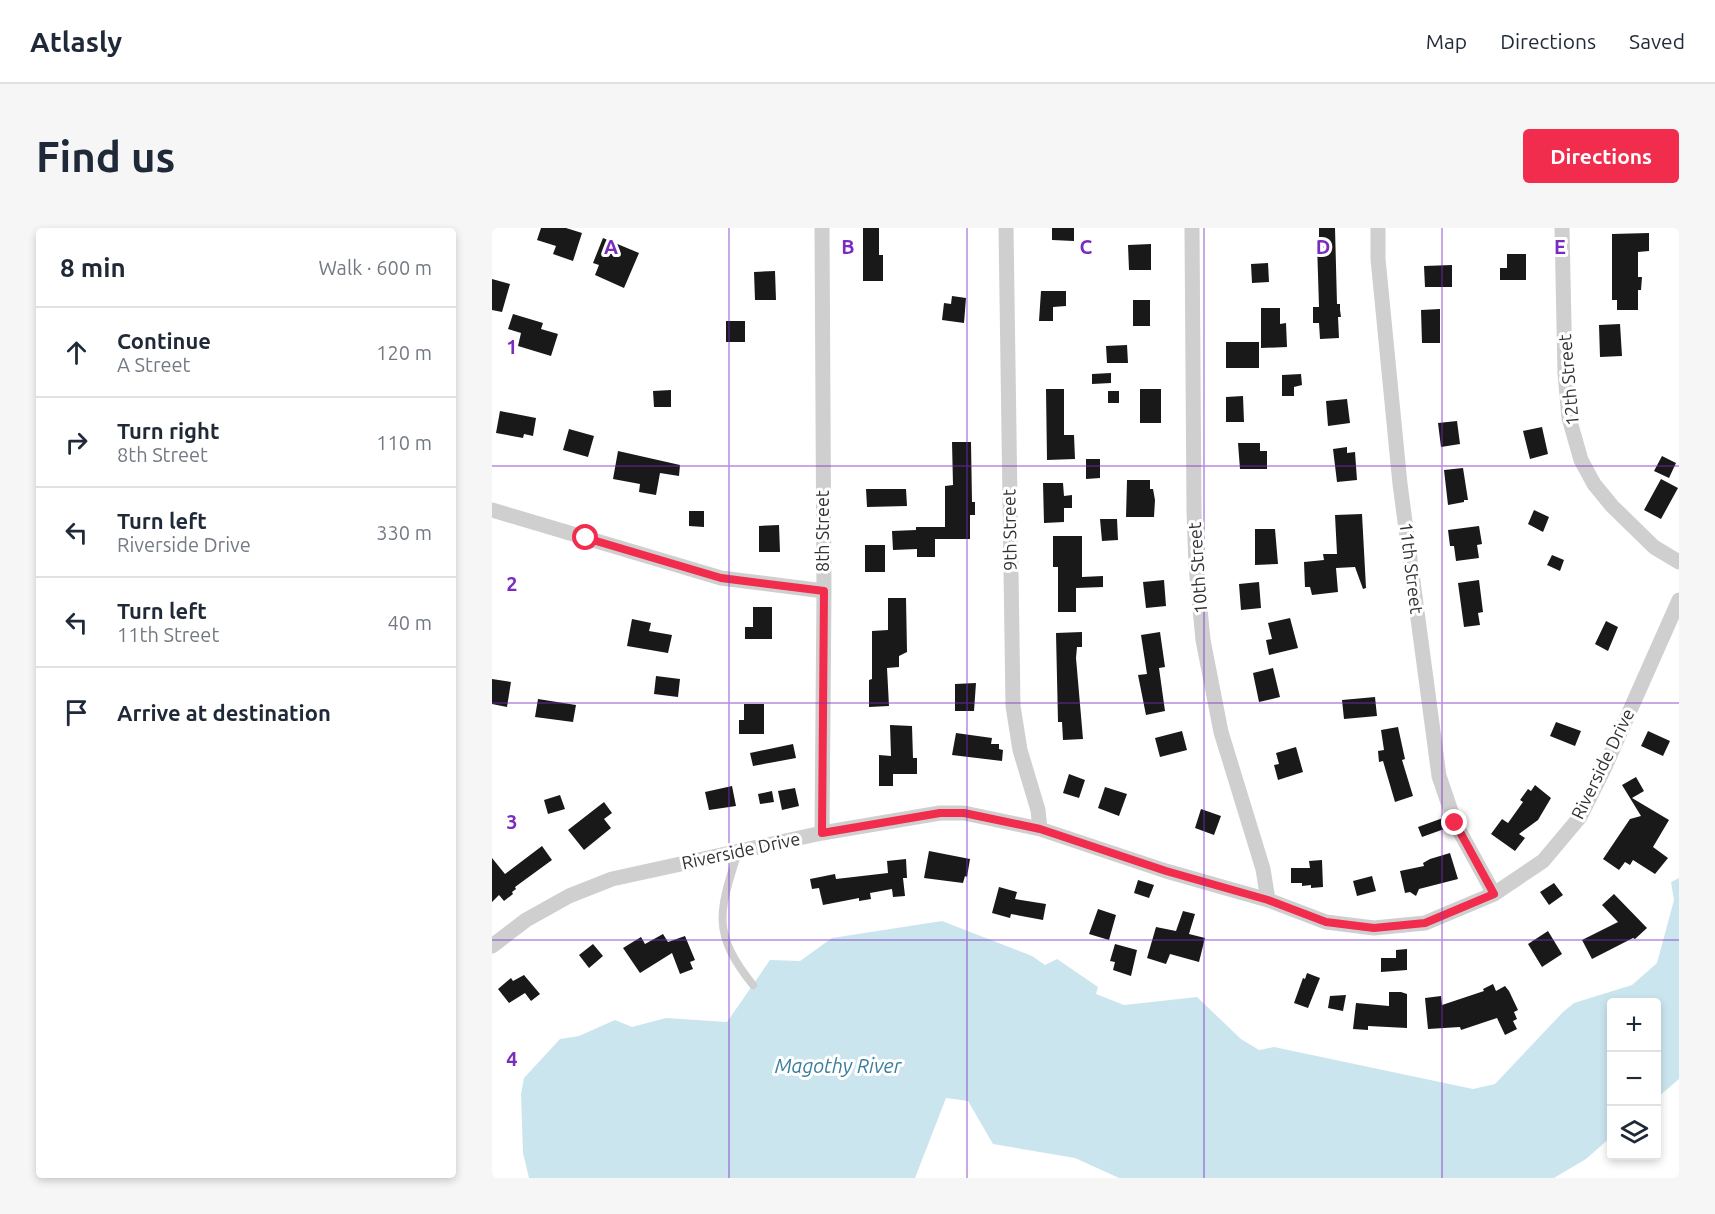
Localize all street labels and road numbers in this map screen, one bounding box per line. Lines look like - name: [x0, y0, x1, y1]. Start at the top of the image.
- street label: 12th Street: [1554, 333, 1582, 427]
- street label: 9th Street: [998, 489, 1020, 571]
- street label: 8th Street: [812, 490, 832, 572]
- street label: 10th Street: [1184, 521, 1210, 615]
- street label: 11th Street: [1396, 521, 1428, 615]
- street label: Riverside Drive: [1567, 705, 1637, 822]
- street label: Riverside Drive: [680, 828, 802, 872]

